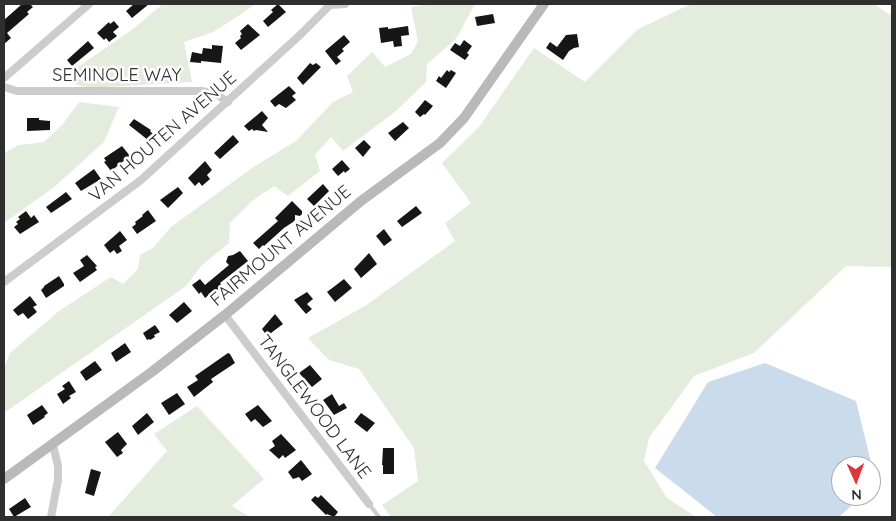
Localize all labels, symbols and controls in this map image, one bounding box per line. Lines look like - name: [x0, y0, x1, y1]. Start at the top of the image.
- street label: SEMINOLE WAY: [52, 65, 182, 87]
- street label: VAN HOUTEN AVENUE: [85, 67, 241, 207]
- street label: FAIRMOUNT AVENUE: [206, 181, 356, 311]
- street label: TANGLEWOOD LANE: [253, 331, 375, 483]
- north arrow: [831, 456, 881, 506]
- text: N: [851, 486, 862, 504]

